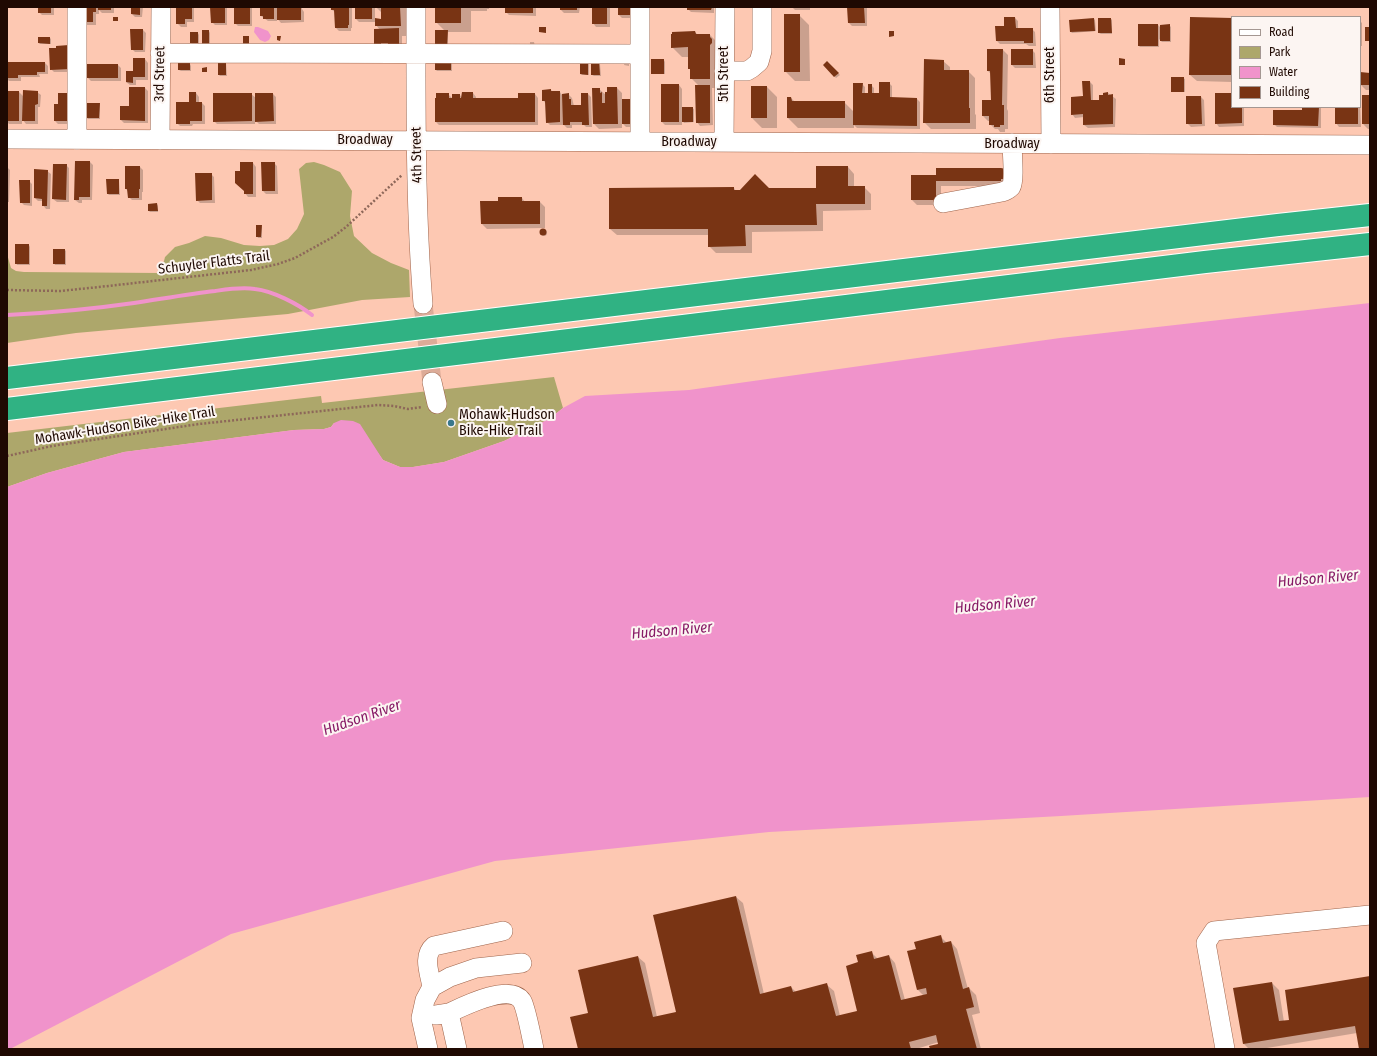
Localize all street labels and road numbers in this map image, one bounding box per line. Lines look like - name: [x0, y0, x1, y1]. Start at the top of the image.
- street label: 3rd Street: [151, 46, 169, 102]
- street label: 5th Street: [716, 46, 732, 102]
- street label: 6th Street: [1042, 47, 1058, 103]
- street label: 4th Street: [408, 127, 426, 183]
- street label: Broadway: [337, 132, 393, 148]
- street label: Broadway: [661, 134, 717, 150]
- street label: Broadway: [984, 136, 1040, 152]
- street label: Schuyler Flatts Trail: [157, 248, 271, 278]
- street label: Mohawk-Hudson Bike-Hike Trail: [34, 403, 216, 449]

